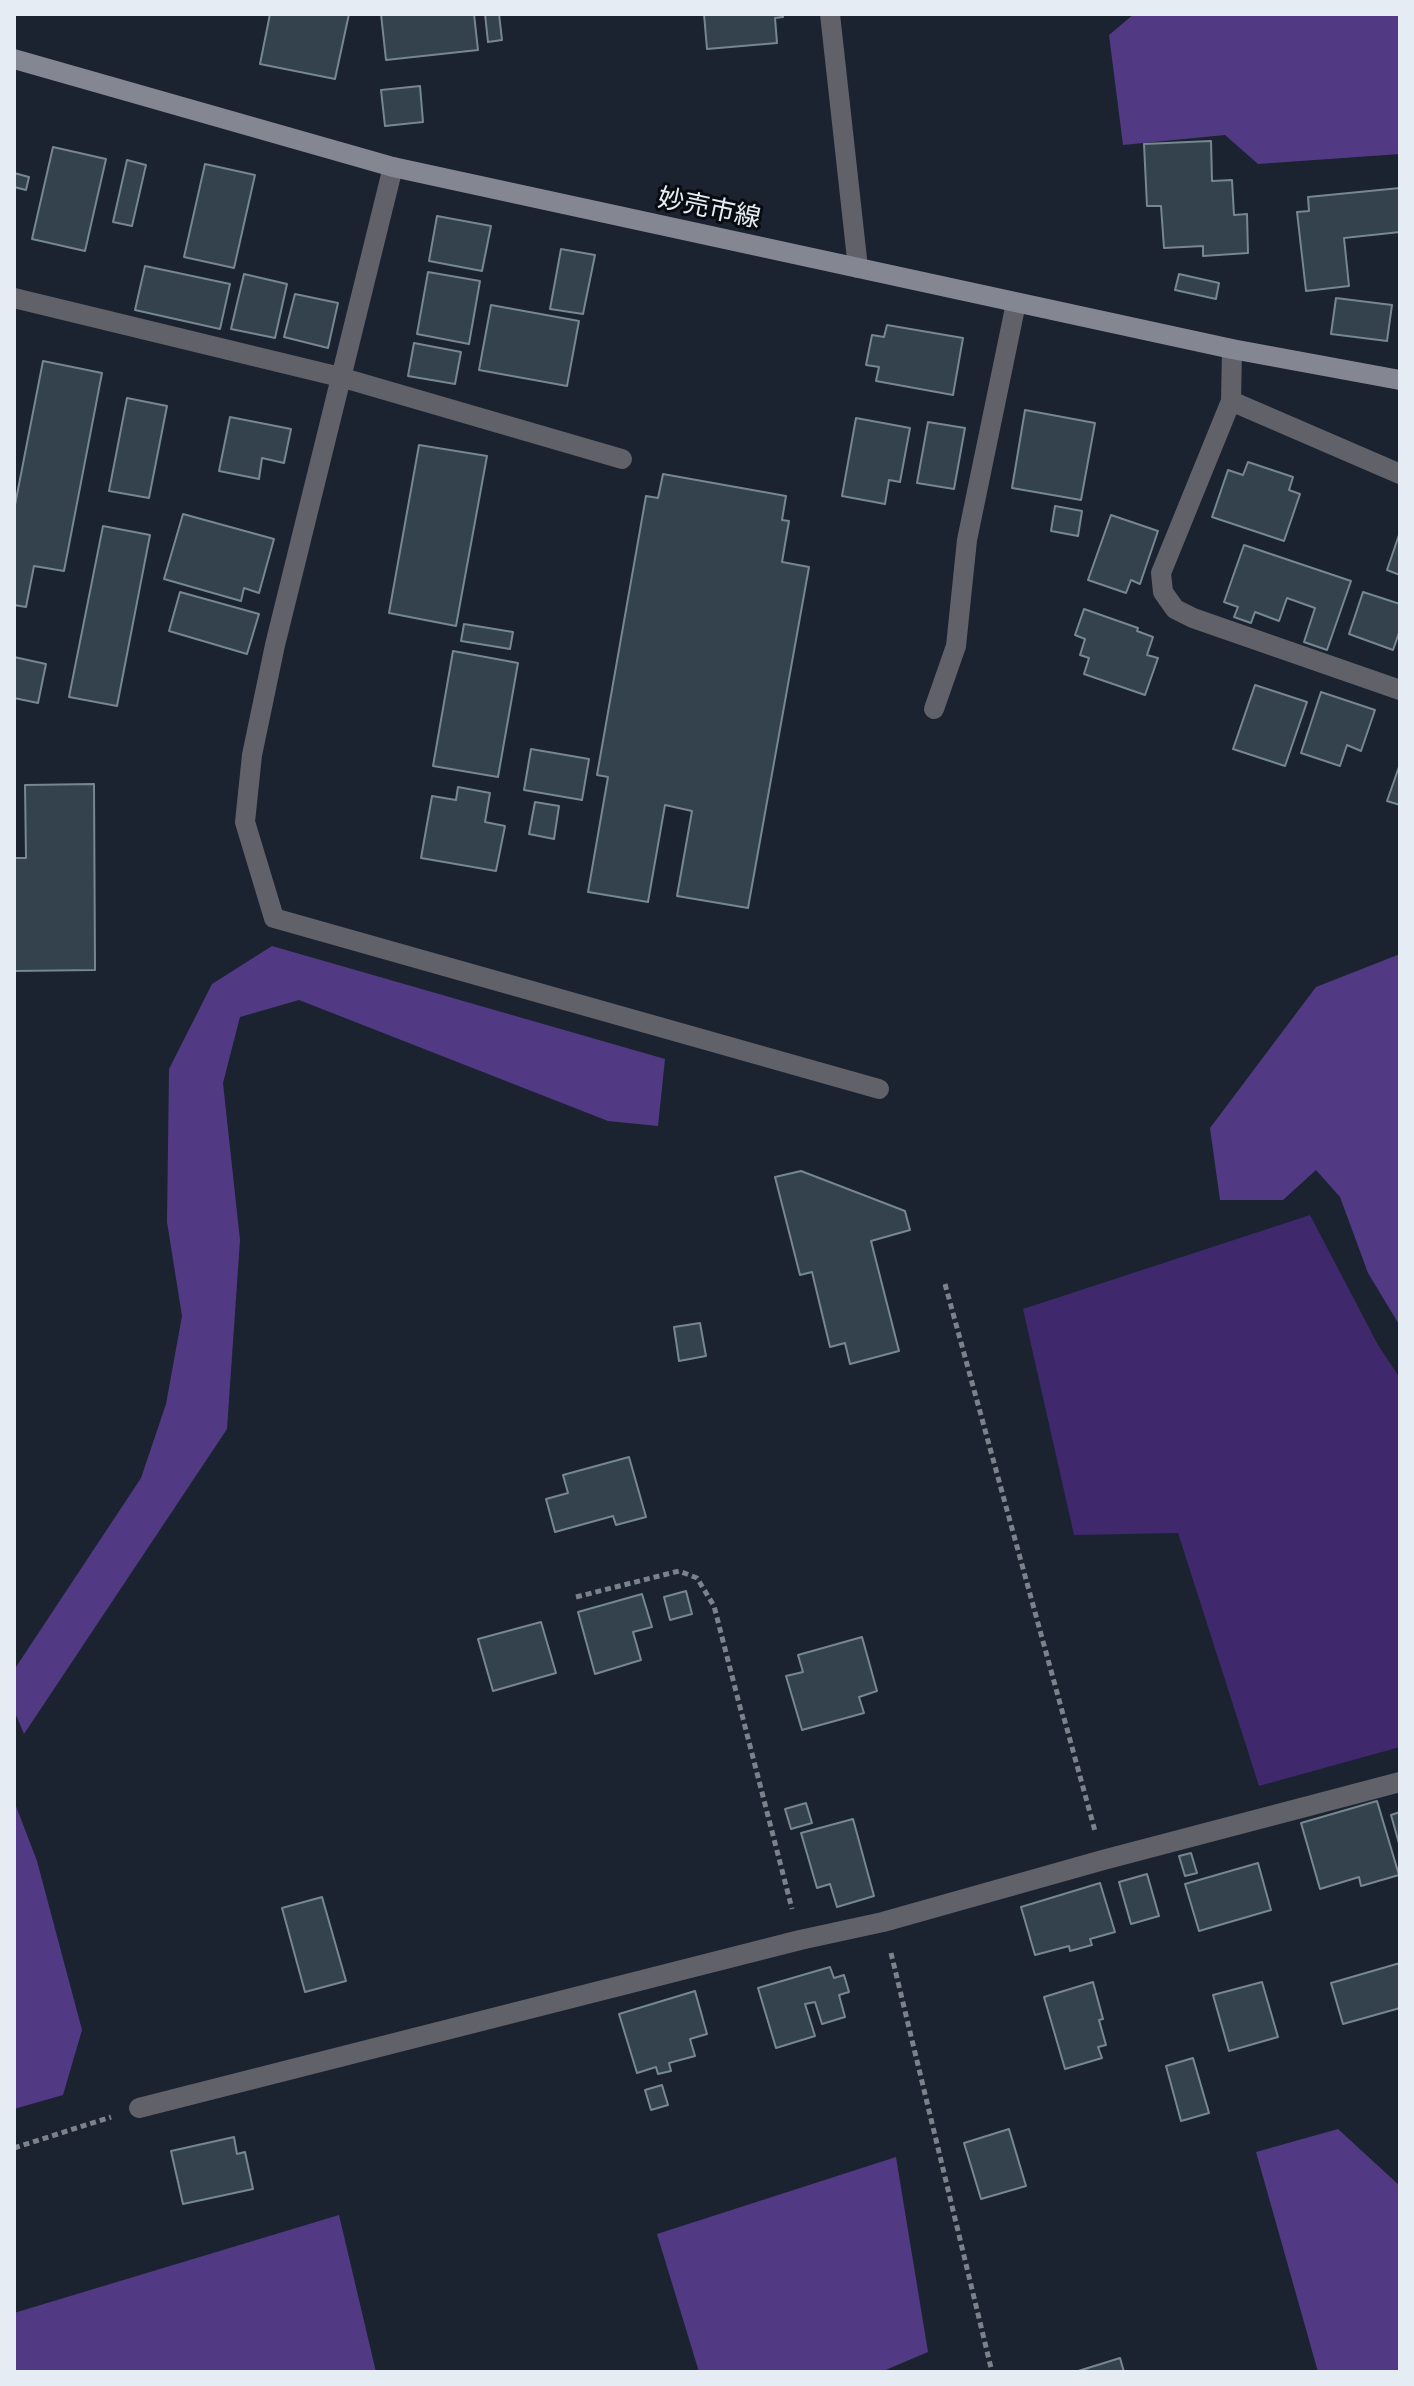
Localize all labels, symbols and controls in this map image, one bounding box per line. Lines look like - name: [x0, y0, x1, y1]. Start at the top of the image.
- street label: 妙売市線: [655, 183, 763, 235]

